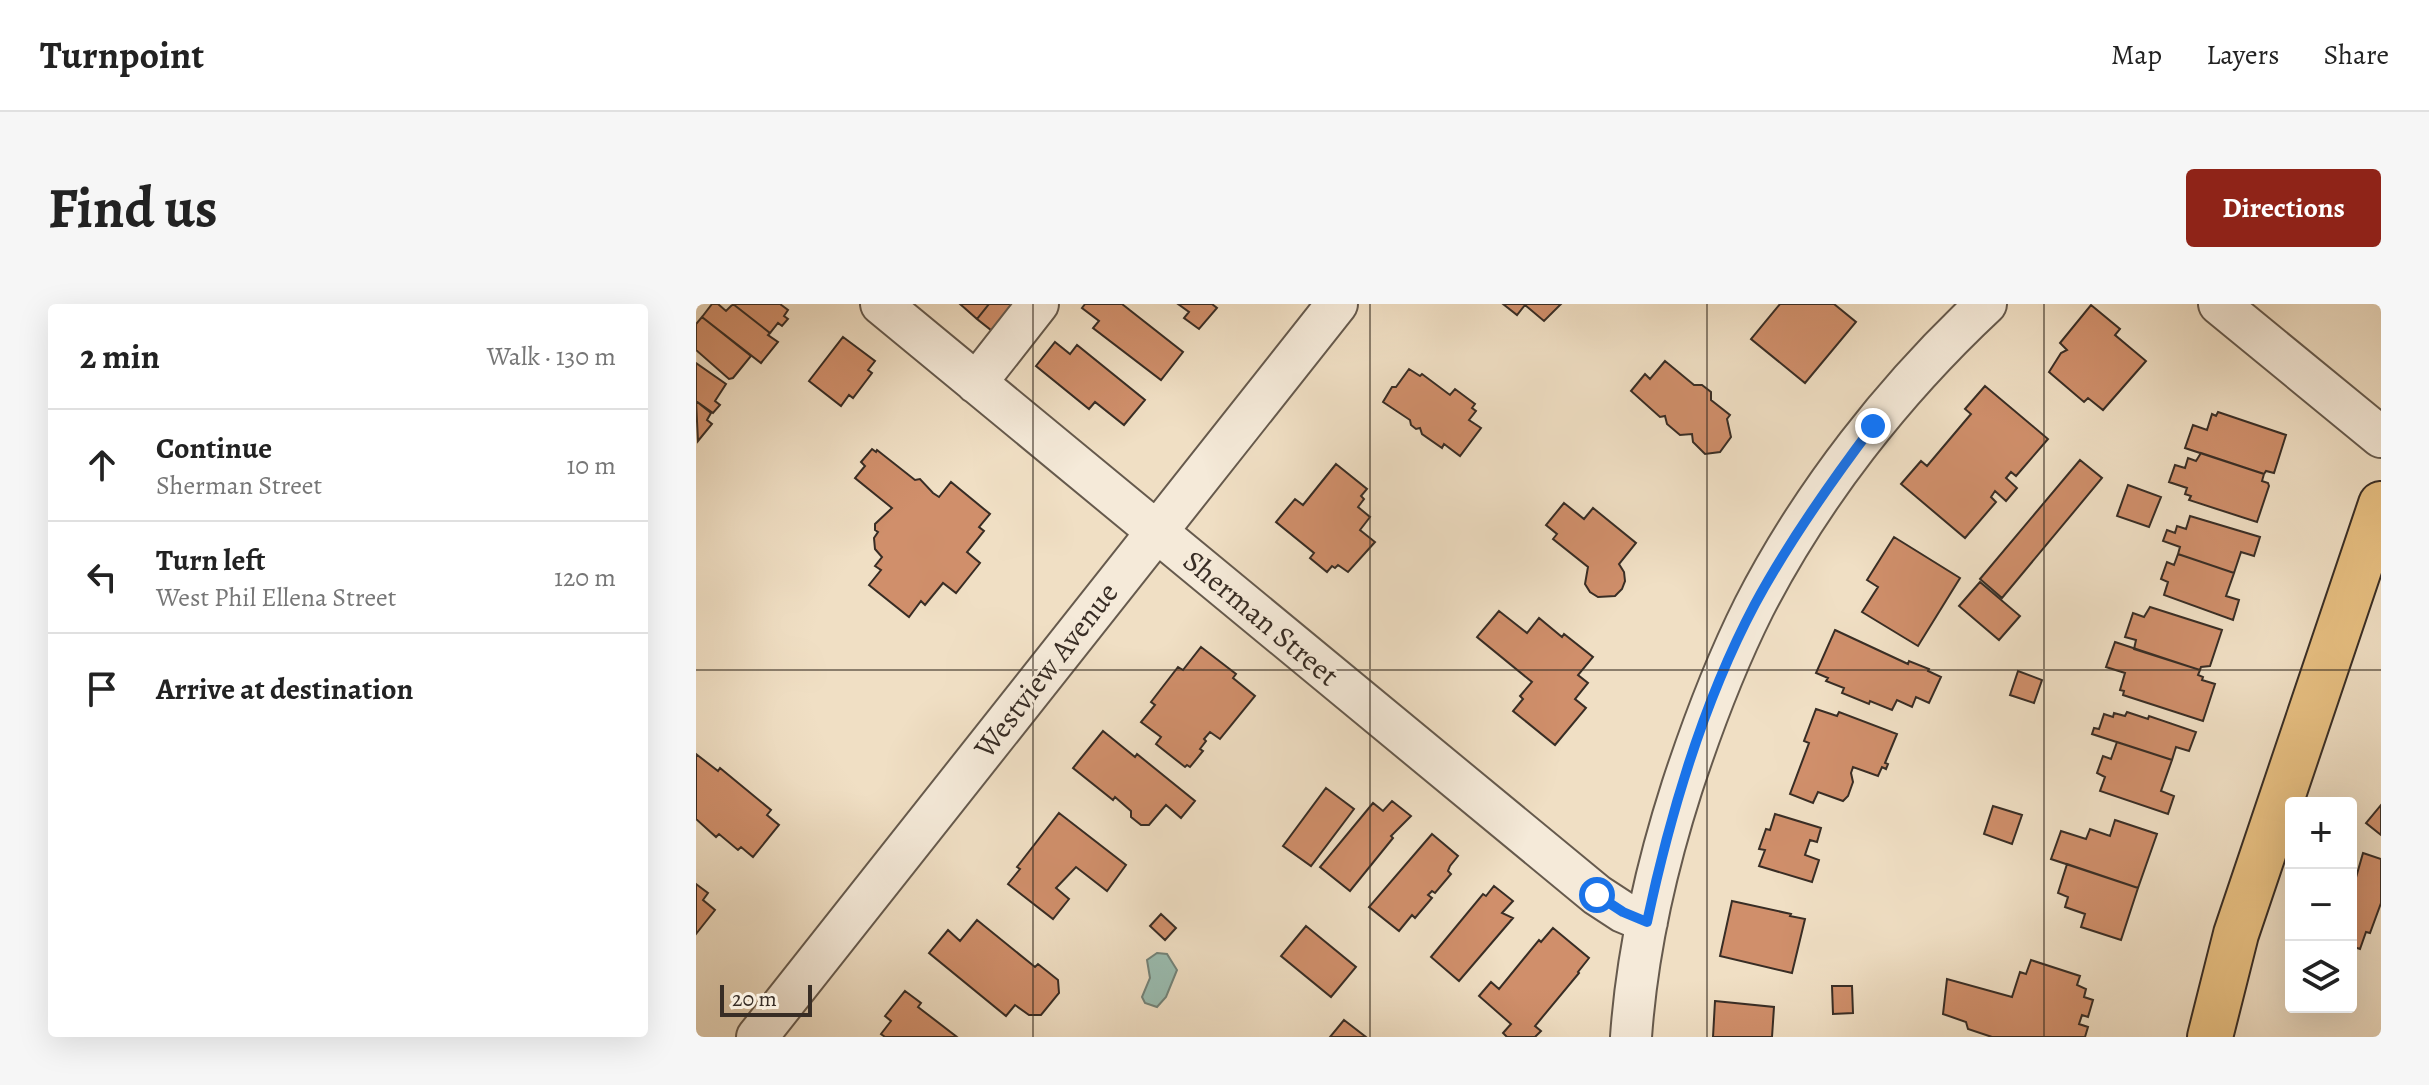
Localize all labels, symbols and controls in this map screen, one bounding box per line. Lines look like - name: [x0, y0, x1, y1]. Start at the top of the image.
- text: Turnpoint: [40, 29, 204, 81]
- text: Map: [2111, 36, 2162, 74]
- text: Layers: [2206, 36, 2279, 74]
- text: Share: [2323, 36, 2389, 74]
- button: Directions: [2186, 169, 2381, 247]
- text: Find us: [48, 170, 218, 246]
- text: 2 min: [80, 333, 160, 380]
- text: Walk · 130 m: [487, 339, 616, 374]
- route end: [1855, 408, 1891, 444]
- text: Continue: [156, 428, 272, 468]
- icon: ahead: [80, 443, 124, 487]
- text: 10 m: [566, 448, 616, 483]
- text: Sherman Street: [156, 468, 322, 503]
- text: Turn left: [156, 540, 265, 580]
- street label: Sherman Street: [1175, 541, 1347, 695]
- icon: left: [80, 555, 124, 599]
- text: 120 m: [554, 560, 616, 595]
- street label: Westview Avenue: [964, 574, 1127, 767]
- text: West Phil Ellena Street: [156, 580, 396, 615]
- icon: arrive: [80, 667, 124, 711]
- text: Arrive at destination: [156, 669, 413, 709]
- map controls: [2285, 797, 2357, 1013]
- button: +: [2285, 797, 2357, 869]
- button: −: [2285, 869, 2357, 941]
- route start: [1579, 877, 1615, 913]
- button: layers: [2285, 941, 2357, 1013]
- scale bar: [720, 981, 812, 1017]
- text: 20 m: [732, 984, 777, 1014]

